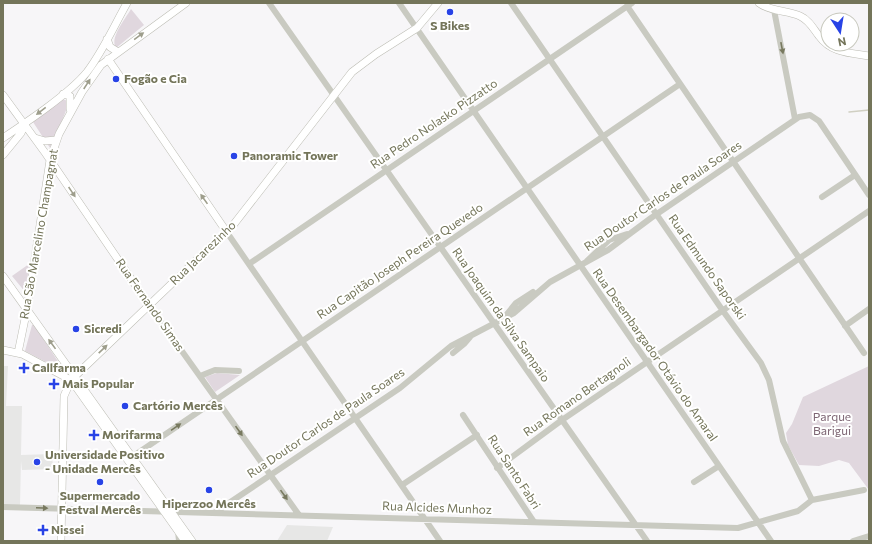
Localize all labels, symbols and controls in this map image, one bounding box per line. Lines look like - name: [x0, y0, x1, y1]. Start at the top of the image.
- marker: S Bikes: [445, 7, 455, 17]
- north arrow: [820, 12, 860, 52]
- place label: S Bikes: [430, 18, 470, 32]
- one-way arrow: [134, 32, 145, 40]
- text: N: [837, 35, 848, 49]
- one-way arrow: [779, 42, 785, 55]
- place label: Fogão e Cia: [124, 71, 187, 85]
- marker: Fogão e Cia: [111, 74, 121, 84]
- street label: Rua Pedro Nolasko Pizzatto: [367, 75, 500, 171]
- one-way arrow: [83, 78, 90, 90]
- one-way arrow: [35, 107, 46, 116]
- street label: Rua Doutor Carlos de Paula Soares: [581, 137, 744, 253]
- street label: Rua São Marcelino Champagnat: [16, 147, 60, 320]
- place label: Panoramic Tower: [242, 148, 338, 162]
- marker: Panoramic Tower: [229, 151, 239, 161]
- one-way arrow: [68, 187, 76, 197]
- one-way arrow: [200, 194, 208, 204]
- street label: Rua Capitão Joseph Pereira Quevedo: [314, 199, 486, 322]
- street label: Rua Edmundo Saporski: [666, 211, 749, 322]
- street label: Rua Jacarezinho: [166, 217, 239, 288]
- street label: Rua Joaquim da Silva Sampaio: [449, 245, 554, 385]
- street label: Rua Fernando Simas: [114, 255, 188, 353]
- street label: Rua Desembargador Otávio do Amaral: [591, 265, 721, 444]
- place label: Sicredi: [84, 321, 122, 335]
- marker: Sicredi: [71, 324, 81, 334]
- one-way arrow: [48, 339, 56, 349]
- one-way arrow: [98, 344, 108, 354]
- street label: Rua Romano Bertagnoli: [520, 354, 633, 439]
- place label: Callfarma: [32, 360, 86, 374]
- marker: Callfarma: [19, 363, 29, 373]
- street label: Rua Doutor Carlos de Paula Soares: [244, 364, 407, 480]
- place label: Mais Popular: [62, 376, 134, 390]
- marker: Mais Popular: [49, 379, 59, 389]
- place label: Cartório Mercês: [133, 398, 223, 412]
- marker: Cartório Mercês: [120, 401, 130, 411]
- park label: Parque Barigui: [813, 409, 851, 437]
- one-way arrow: [171, 423, 181, 431]
- one-way arrow: [235, 426, 243, 437]
- place label: Morifarma: [102, 427, 162, 441]
- marker: Morifarma: [89, 430, 99, 440]
- street label: Rua Santo Fabri: [486, 432, 544, 511]
- place label: Universidade Positivo - Unidade Mercês: [45, 447, 165, 475]
- marker: Universidade Positivo - Unidade Mercês: [32, 457, 42, 467]
- marker: Supermercado Festval Mercês: [95, 477, 105, 487]
- marker: Hiperzoo Mercês: [204, 485, 214, 495]
- place label: Supermercado Festval Mercês: [59, 488, 142, 516]
- one-way arrow: [280, 490, 288, 501]
- place label: Hiperzoo Mercês: [162, 496, 256, 510]
- street label: Rua Alcides Munhoz: [382, 498, 492, 516]
- one-way arrow: [36, 505, 48, 512]
- place label: Nissei: [51, 522, 84, 536]
- marker: Nissei: [38, 525, 48, 535]

